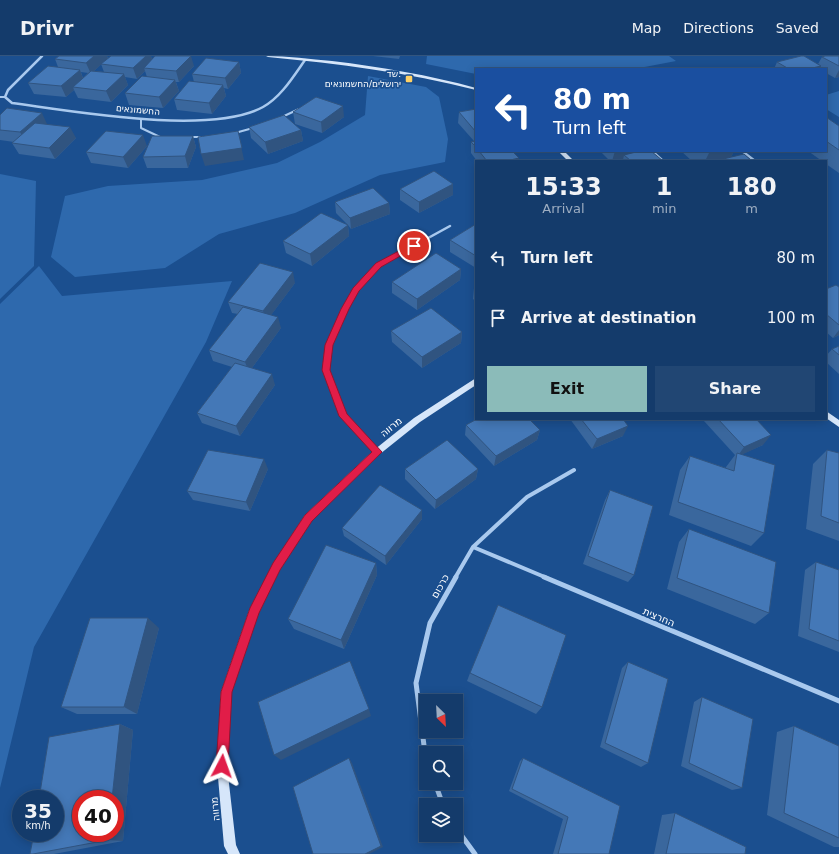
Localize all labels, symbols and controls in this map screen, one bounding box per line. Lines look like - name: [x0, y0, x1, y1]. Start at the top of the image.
- text: Drivr: [20, 17, 73, 39]
- text: Map: [632, 20, 661, 36]
- text: Directions: [683, 20, 754, 36]
- text: Saved: [776, 20, 819, 36]
- place label: שד. ירושלים/החשמונאים: [325, 69, 401, 89]
- marker: שד. ירושלים/החשמונאים: [404, 74, 414, 84]
- text: 80 m: [553, 83, 631, 116]
- icon: left: [487, 84, 539, 136]
- street label: החשמונאים: [115, 103, 161, 117]
- text: Turn left: [553, 117, 626, 138]
- text: 15:33: [525, 173, 602, 201]
- text: 1: [656, 173, 672, 201]
- text: 180: [727, 173, 777, 201]
- text: Arrival: [542, 201, 585, 216]
- text: min: [652, 201, 676, 216]
- text: m: [745, 201, 758, 216]
- pin: [397, 229, 431, 263]
- icon: arrive: [403, 235, 425, 257]
- icon: left: [487, 247, 509, 269]
- text: Turn left: [521, 249, 593, 267]
- text: 80 m: [777, 249, 815, 267]
- icon: arrive: [487, 307, 509, 329]
- text: Arrive at destination: [521, 309, 696, 327]
- text: 100 m: [767, 309, 815, 327]
- button: Exit: [487, 366, 647, 412]
- button: Share: [655, 366, 815, 412]
- street label: מרווה: [378, 415, 404, 439]
- street label: כרכום: [429, 572, 451, 600]
- street label: החרצית: [641, 605, 677, 629]
- north arrow: [419, 694, 463, 738]
- map controls: [419, 694, 463, 842]
- position arrow: [201, 745, 243, 787]
- button: search: [419, 746, 463, 790]
- speed limit sign: 40: [72, 790, 124, 842]
- street label: מרווה: [208, 796, 222, 822]
- button: layers: [419, 798, 463, 842]
- text: 35: [24, 799, 52, 823]
- text: km/h: [25, 820, 51, 831]

